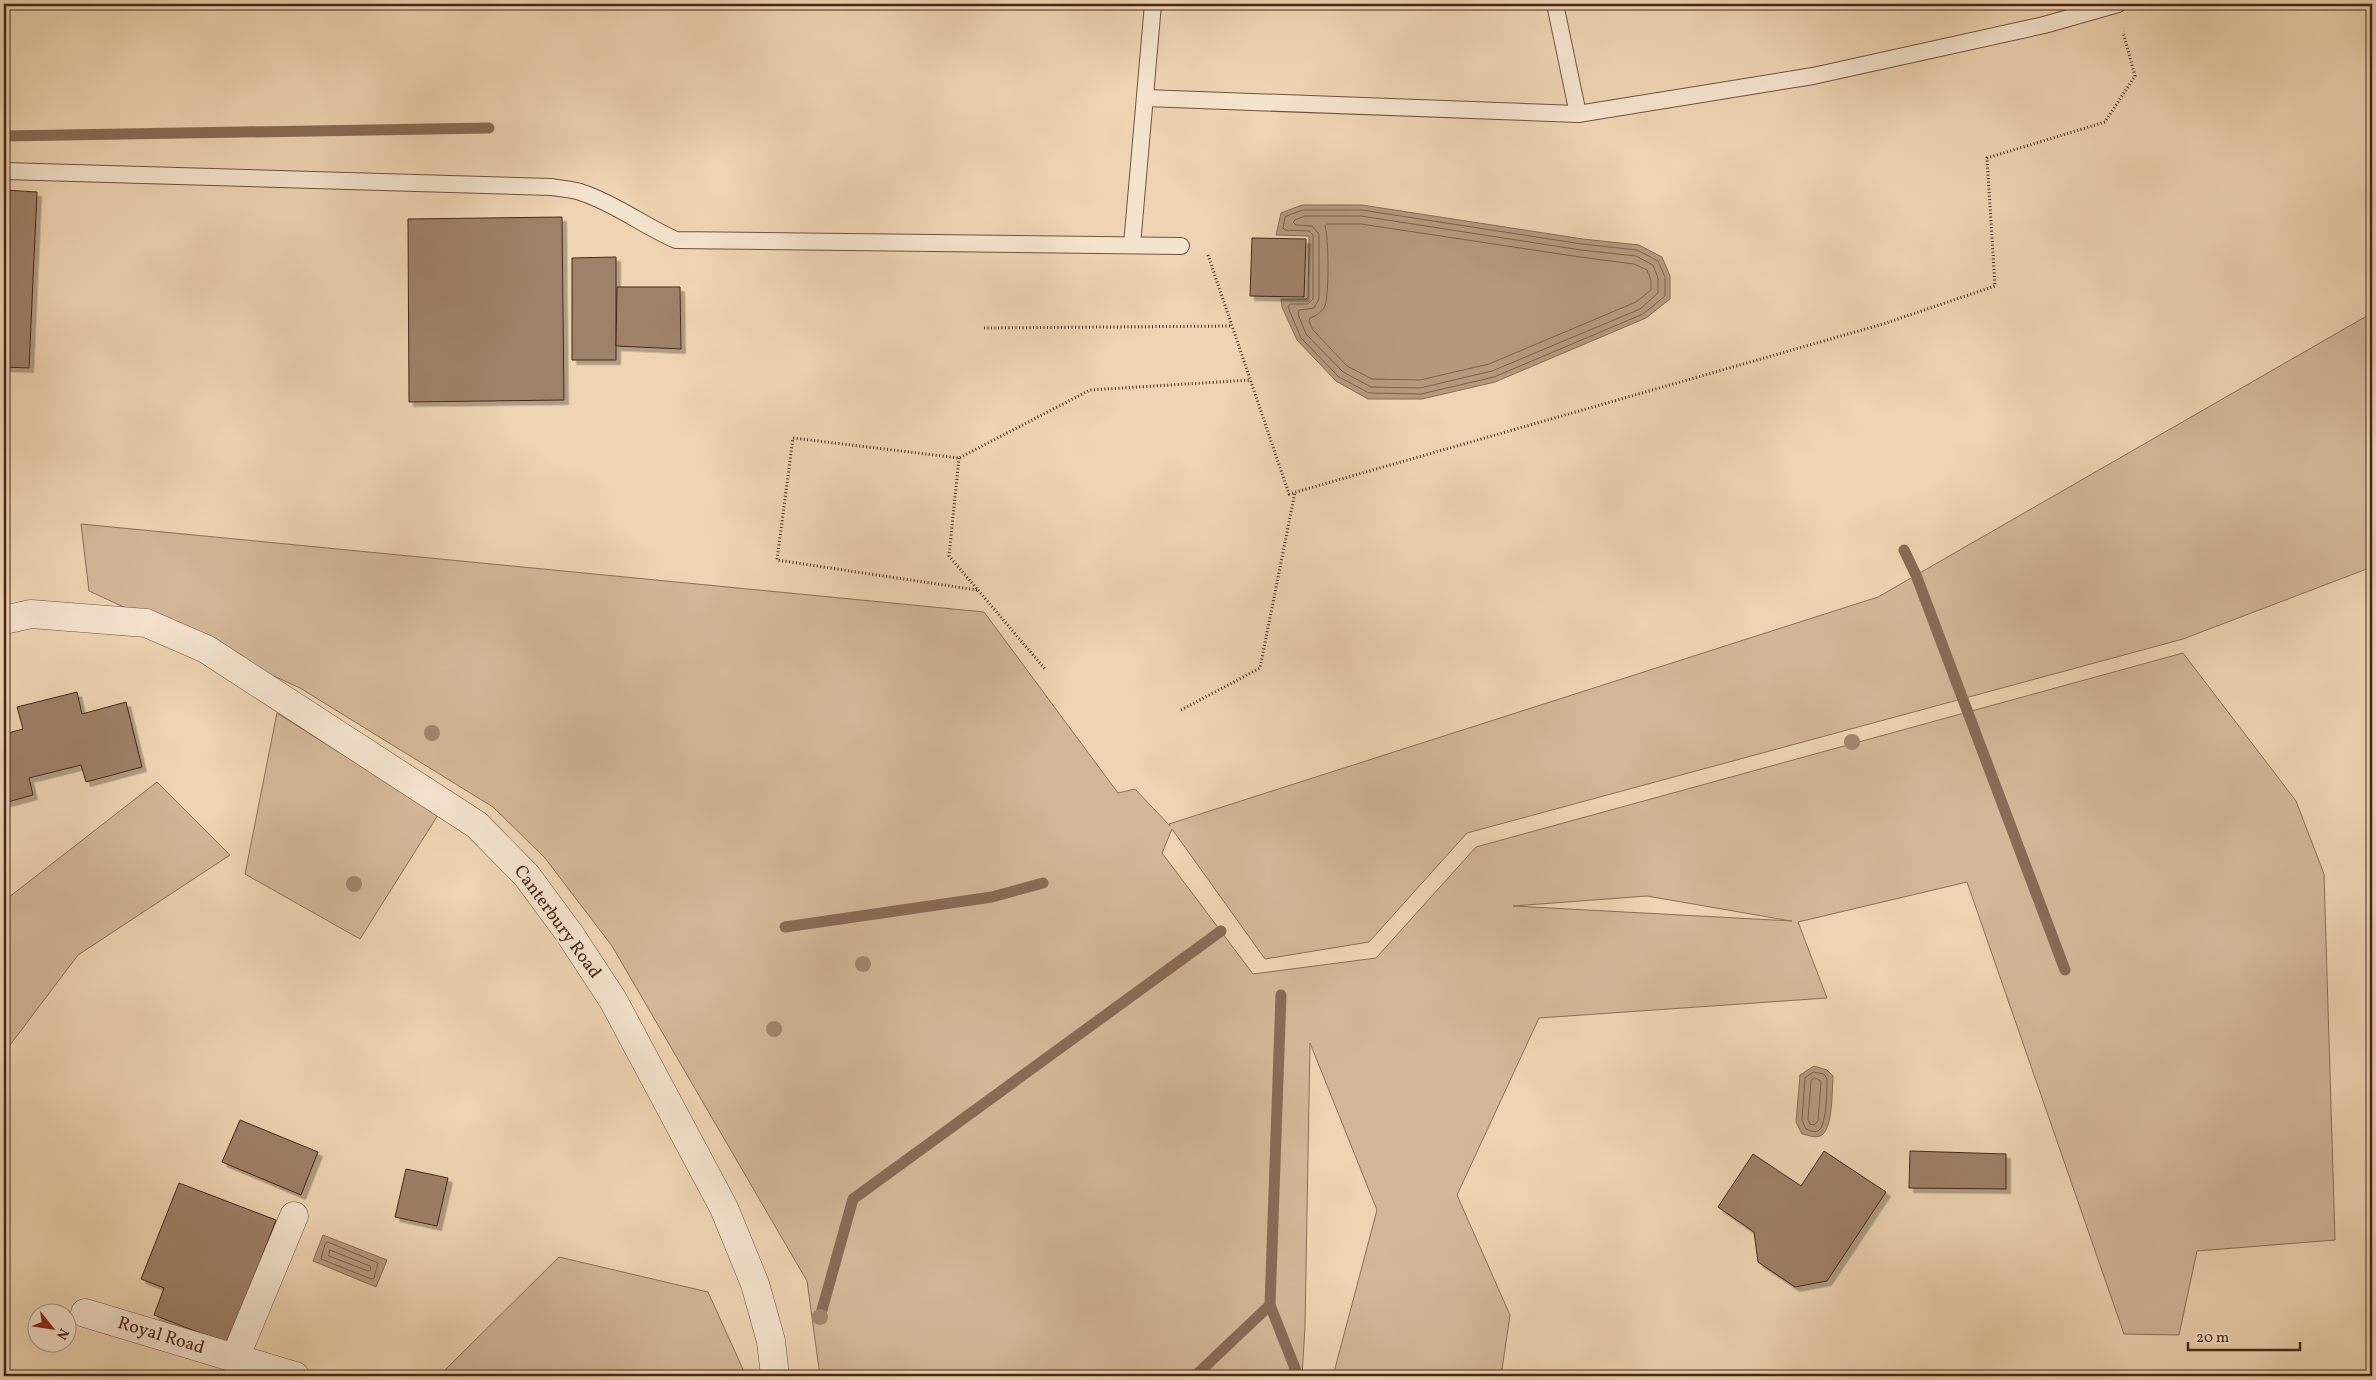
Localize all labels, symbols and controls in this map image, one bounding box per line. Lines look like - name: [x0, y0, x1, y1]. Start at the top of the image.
- street label: Canterbury Road: [507, 860, 607, 984]
- north arrow: [28, 1302, 78, 1352]
- street label: Royal Road: [114, 1311, 208, 1361]
- scale bar: [2188, 1320, 2301, 1352]
- text: N: [51, 1325, 73, 1343]
- text: 20 m: [2196, 1328, 2229, 1349]

